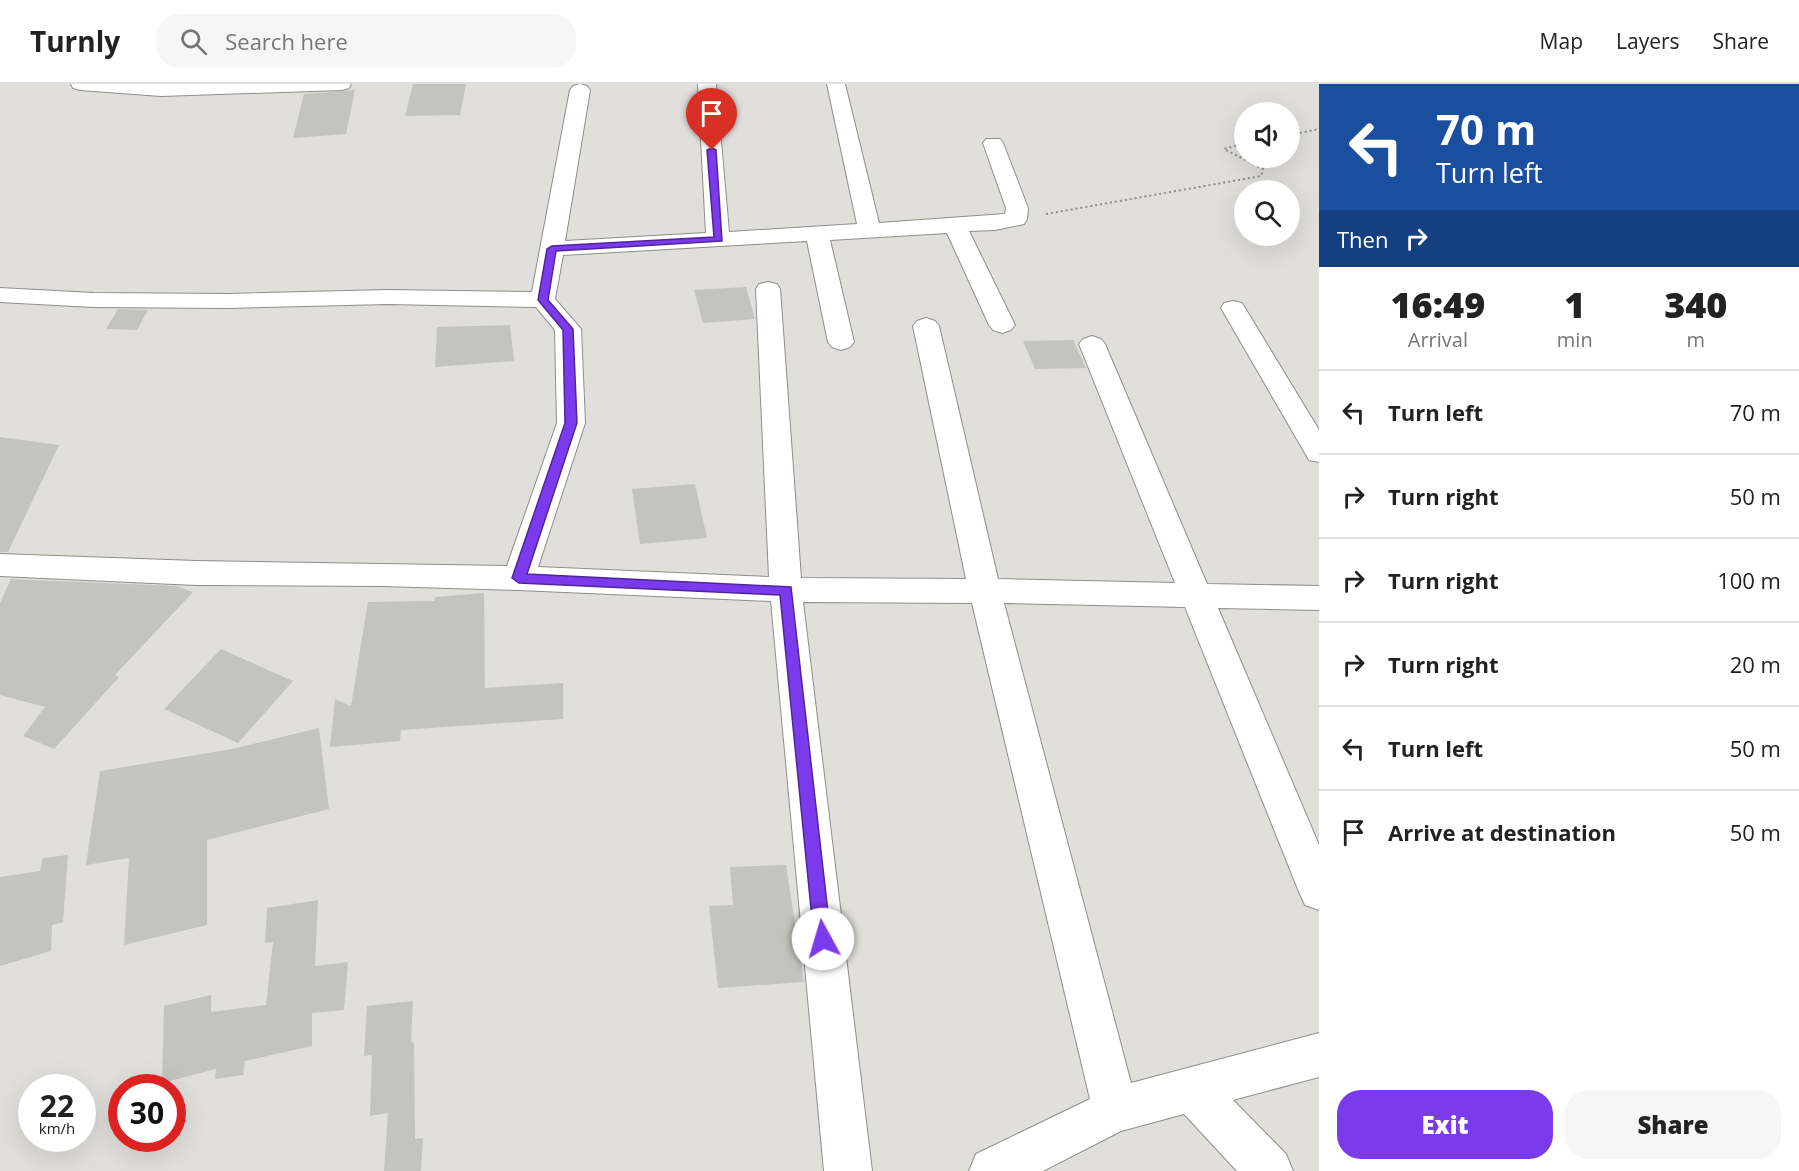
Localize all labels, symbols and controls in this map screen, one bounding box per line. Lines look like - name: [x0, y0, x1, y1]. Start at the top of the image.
- search box: [156, 14, 576, 68]
- text: Turnly: [30, 22, 120, 60]
- icon: search: [177, 25, 210, 58]
- text: Search here: [225, 26, 348, 56]
- text: Map: [1540, 27, 1583, 55]
- text: Layers: [1616, 27, 1680, 55]
- text: Share: [1713, 27, 1769, 55]
- pin: [686, 88, 737, 150]
- icon: arrive: [695, 97, 728, 130]
- text: 70 m: [1436, 100, 1536, 157]
- map controls: [1234, 102, 1300, 246]
- button: sound: [1234, 102, 1300, 168]
- icon: left: [1337, 108, 1415, 186]
- text: Turn left: [1436, 154, 1543, 191]
- button: search: [1234, 180, 1300, 246]
- icon: right: [1400, 222, 1433, 255]
- text: Then: [1337, 224, 1388, 254]
- text: 16:49: [1391, 280, 1485, 329]
- text: 1: [1564, 280, 1585, 329]
- text: 340: [1664, 280, 1727, 329]
- text: Arrival: [1408, 326, 1468, 353]
- text: min: [1557, 326, 1593, 353]
- text: m: [1687, 326, 1705, 353]
- icon: left: [1337, 396, 1370, 429]
- text: Turn left: [1388, 397, 1483, 427]
- text: 70 m: [1730, 397, 1781, 427]
- icon: right: [1337, 480, 1370, 513]
- text: Turn right: [1388, 481, 1499, 511]
- text: 50 m: [1730, 481, 1781, 511]
- icon: right: [1337, 564, 1370, 597]
- text: Turn right: [1388, 565, 1499, 595]
- text: 100 m: [1717, 565, 1781, 595]
- icon: right: [1337, 648, 1370, 681]
- text: Turn right: [1388, 649, 1499, 679]
- text: 20 m: [1730, 649, 1781, 679]
- icon: left: [1337, 732, 1370, 765]
- text: Turn left: [1388, 733, 1483, 763]
- text: 50 m: [1730, 733, 1781, 763]
- icon: arrive: [1337, 816, 1370, 849]
- text: Arrive at destination: [1388, 817, 1616, 847]
- text: 50 m: [1730, 817, 1781, 847]
- position arrow: [791, 907, 855, 971]
- speed limit sign: 30: [108, 1074, 186, 1152]
- text: 22: [40, 1085, 74, 1126]
- button: Exit: [1337, 1090, 1553, 1159]
- button: Share: [1565, 1090, 1781, 1159]
- text: km/h: [39, 1118, 75, 1138]

